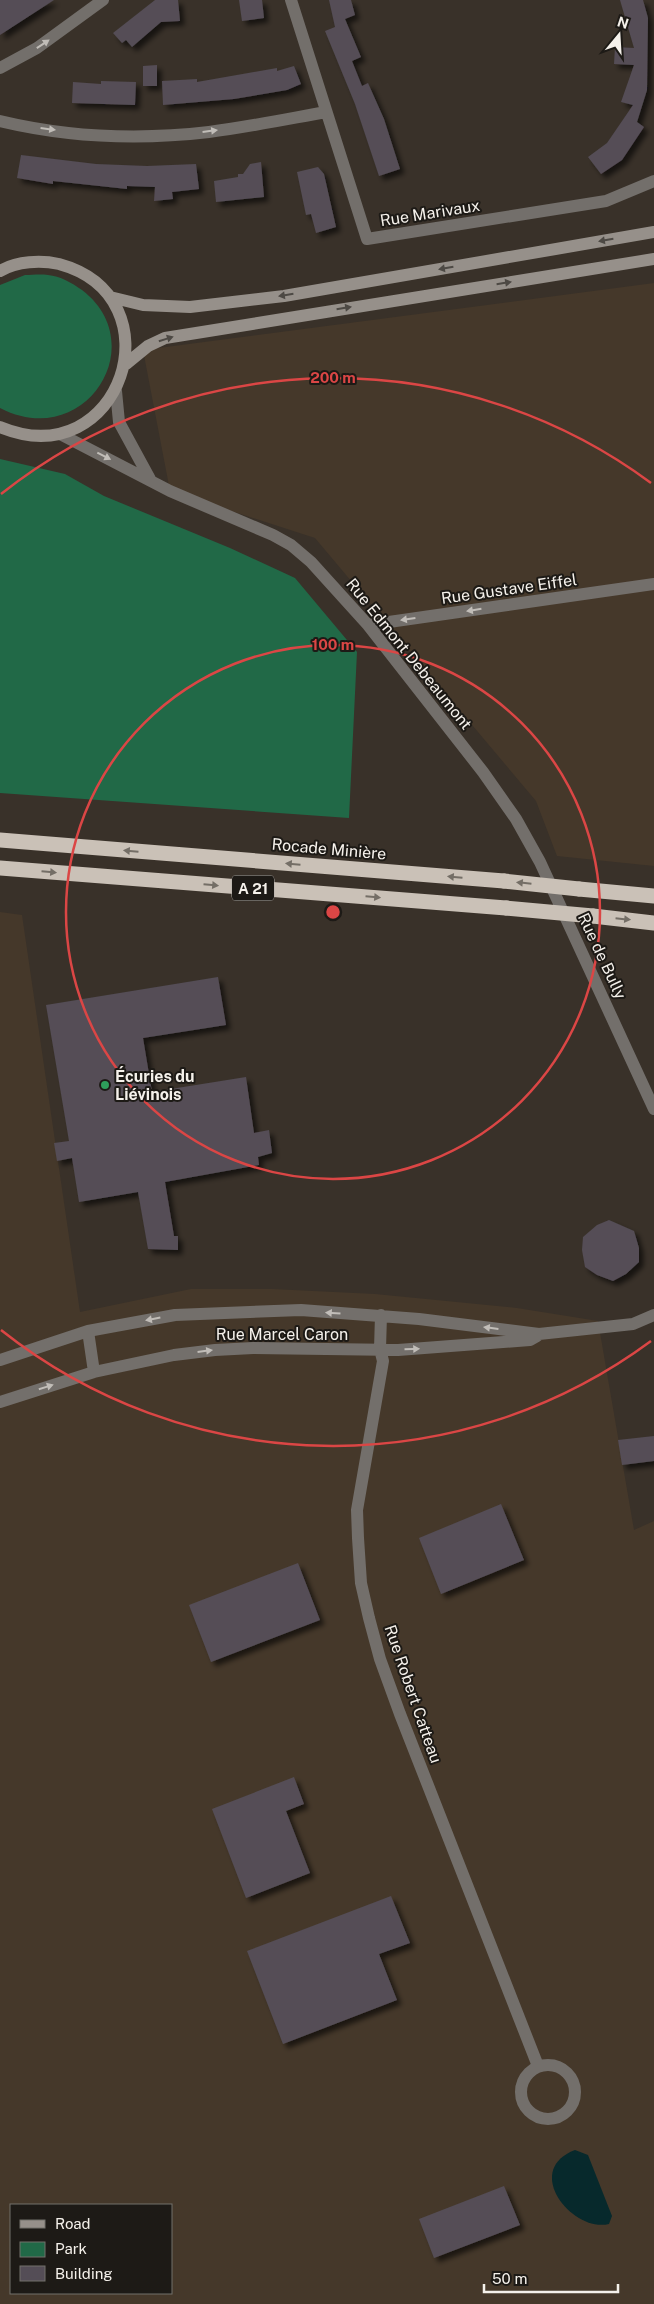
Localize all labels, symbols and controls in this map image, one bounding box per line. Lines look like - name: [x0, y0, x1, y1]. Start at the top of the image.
- north arrow: [594, 10, 644, 60]
- text: N: [615, 13, 631, 32]
- one-way arrow: [36, 39, 49, 49]
- one-way arrow: [40, 125, 56, 133]
- one-way arrow: [202, 127, 218, 135]
- street label: Rue Marivaux: [379, 196, 481, 230]
- one-way arrow: [598, 237, 614, 245]
- one-way arrow: [437, 264, 453, 272]
- one-way arrow: [496, 278, 512, 286]
- one-way arrow: [277, 292, 293, 300]
- one-way arrow: [336, 304, 352, 312]
- one-way arrow: [159, 334, 174, 342]
- text: 200 m: [310, 369, 356, 386]
- one-way arrow: [96, 452, 111, 460]
- street label: Rue Gustave Eiffel: [440, 570, 578, 608]
- street label: Rue Edmont Debeaumont: [342, 575, 476, 733]
- one-way arrow: [466, 606, 482, 614]
- one-way arrow: [400, 616, 416, 624]
- text: 100 m: [312, 636, 354, 653]
- street label: Rocade Minière: [271, 835, 387, 863]
- one-way arrow: [123, 847, 139, 855]
- one-way arrow: [285, 860, 301, 868]
- one-way arrow: [41, 868, 57, 876]
- one-way arrow: [447, 873, 463, 881]
- road number: A 21: [232, 876, 274, 900]
- one-way arrow: [516, 879, 532, 887]
- one-way arrow: [203, 881, 219, 889]
- one-way arrow: [365, 894, 381, 902]
- centre of rings: [324, 903, 342, 921]
- street label: Rue de Bully: [574, 910, 630, 1002]
- one-way arrow: [616, 915, 632, 923]
- place label: Écuries du Liévinois: [115, 1066, 195, 1104]
- marker: Écuries du Liévinois: [99, 1079, 111, 1091]
- one-way arrow: [324, 1308, 340, 1316]
- one-way arrow: [145, 1316, 161, 1324]
- one-way arrow: [482, 1324, 498, 1332]
- street label: Rue Marcel Caron: [216, 1325, 348, 1344]
- one-way arrow: [405, 1345, 421, 1353]
- one-way arrow: [197, 1347, 213, 1355]
- one-way arrow: [39, 1382, 54, 1390]
- street label: Rue Robert Catteau: [380, 1622, 446, 1766]
- legend: [10, 2204, 172, 2294]
- text: Road: [55, 2215, 91, 2232]
- text: Park: [55, 2240, 87, 2257]
- scale bar: [484, 2262, 618, 2294]
- text: Building: [55, 2265, 113, 2282]
- text: 50 m: [492, 2270, 527, 2287]

